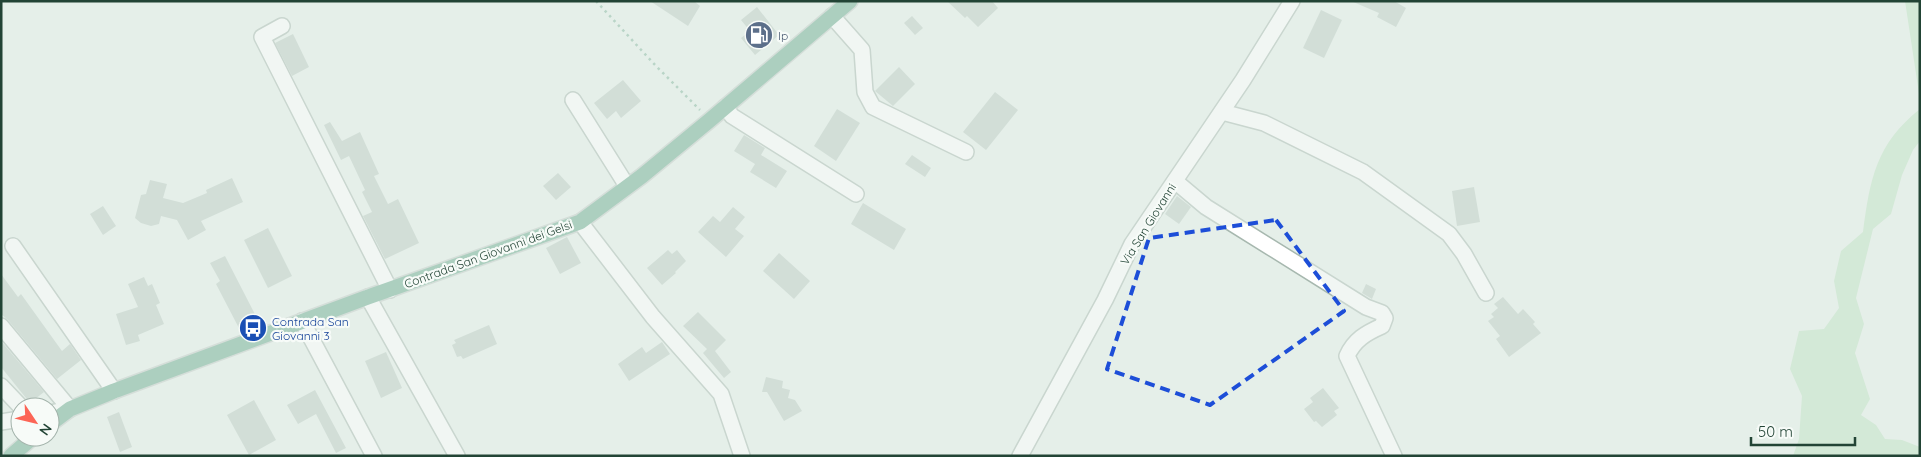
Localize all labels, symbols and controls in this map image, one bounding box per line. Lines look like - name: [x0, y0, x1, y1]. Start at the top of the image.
- fuel station icon: Ip: [744, 20, 774, 50]
- place label: Ip: [778, 28, 788, 43]
- street label: Via San Giovanni: [1117, 180, 1179, 268]
- street label: Contrada San Giovanni dei Gelsi: [402, 217, 574, 291]
- bus stop icon: Contrada San Giovanni 3: [238, 313, 268, 343]
- place label: Contrada San Giovanni 3: [272, 314, 349, 343]
- north arrow: [10, 397, 60, 447]
- scale bar: [1751, 414, 1855, 446]
- text: N: [35, 420, 56, 439]
- text: 50 m: [1758, 422, 1793, 441]

